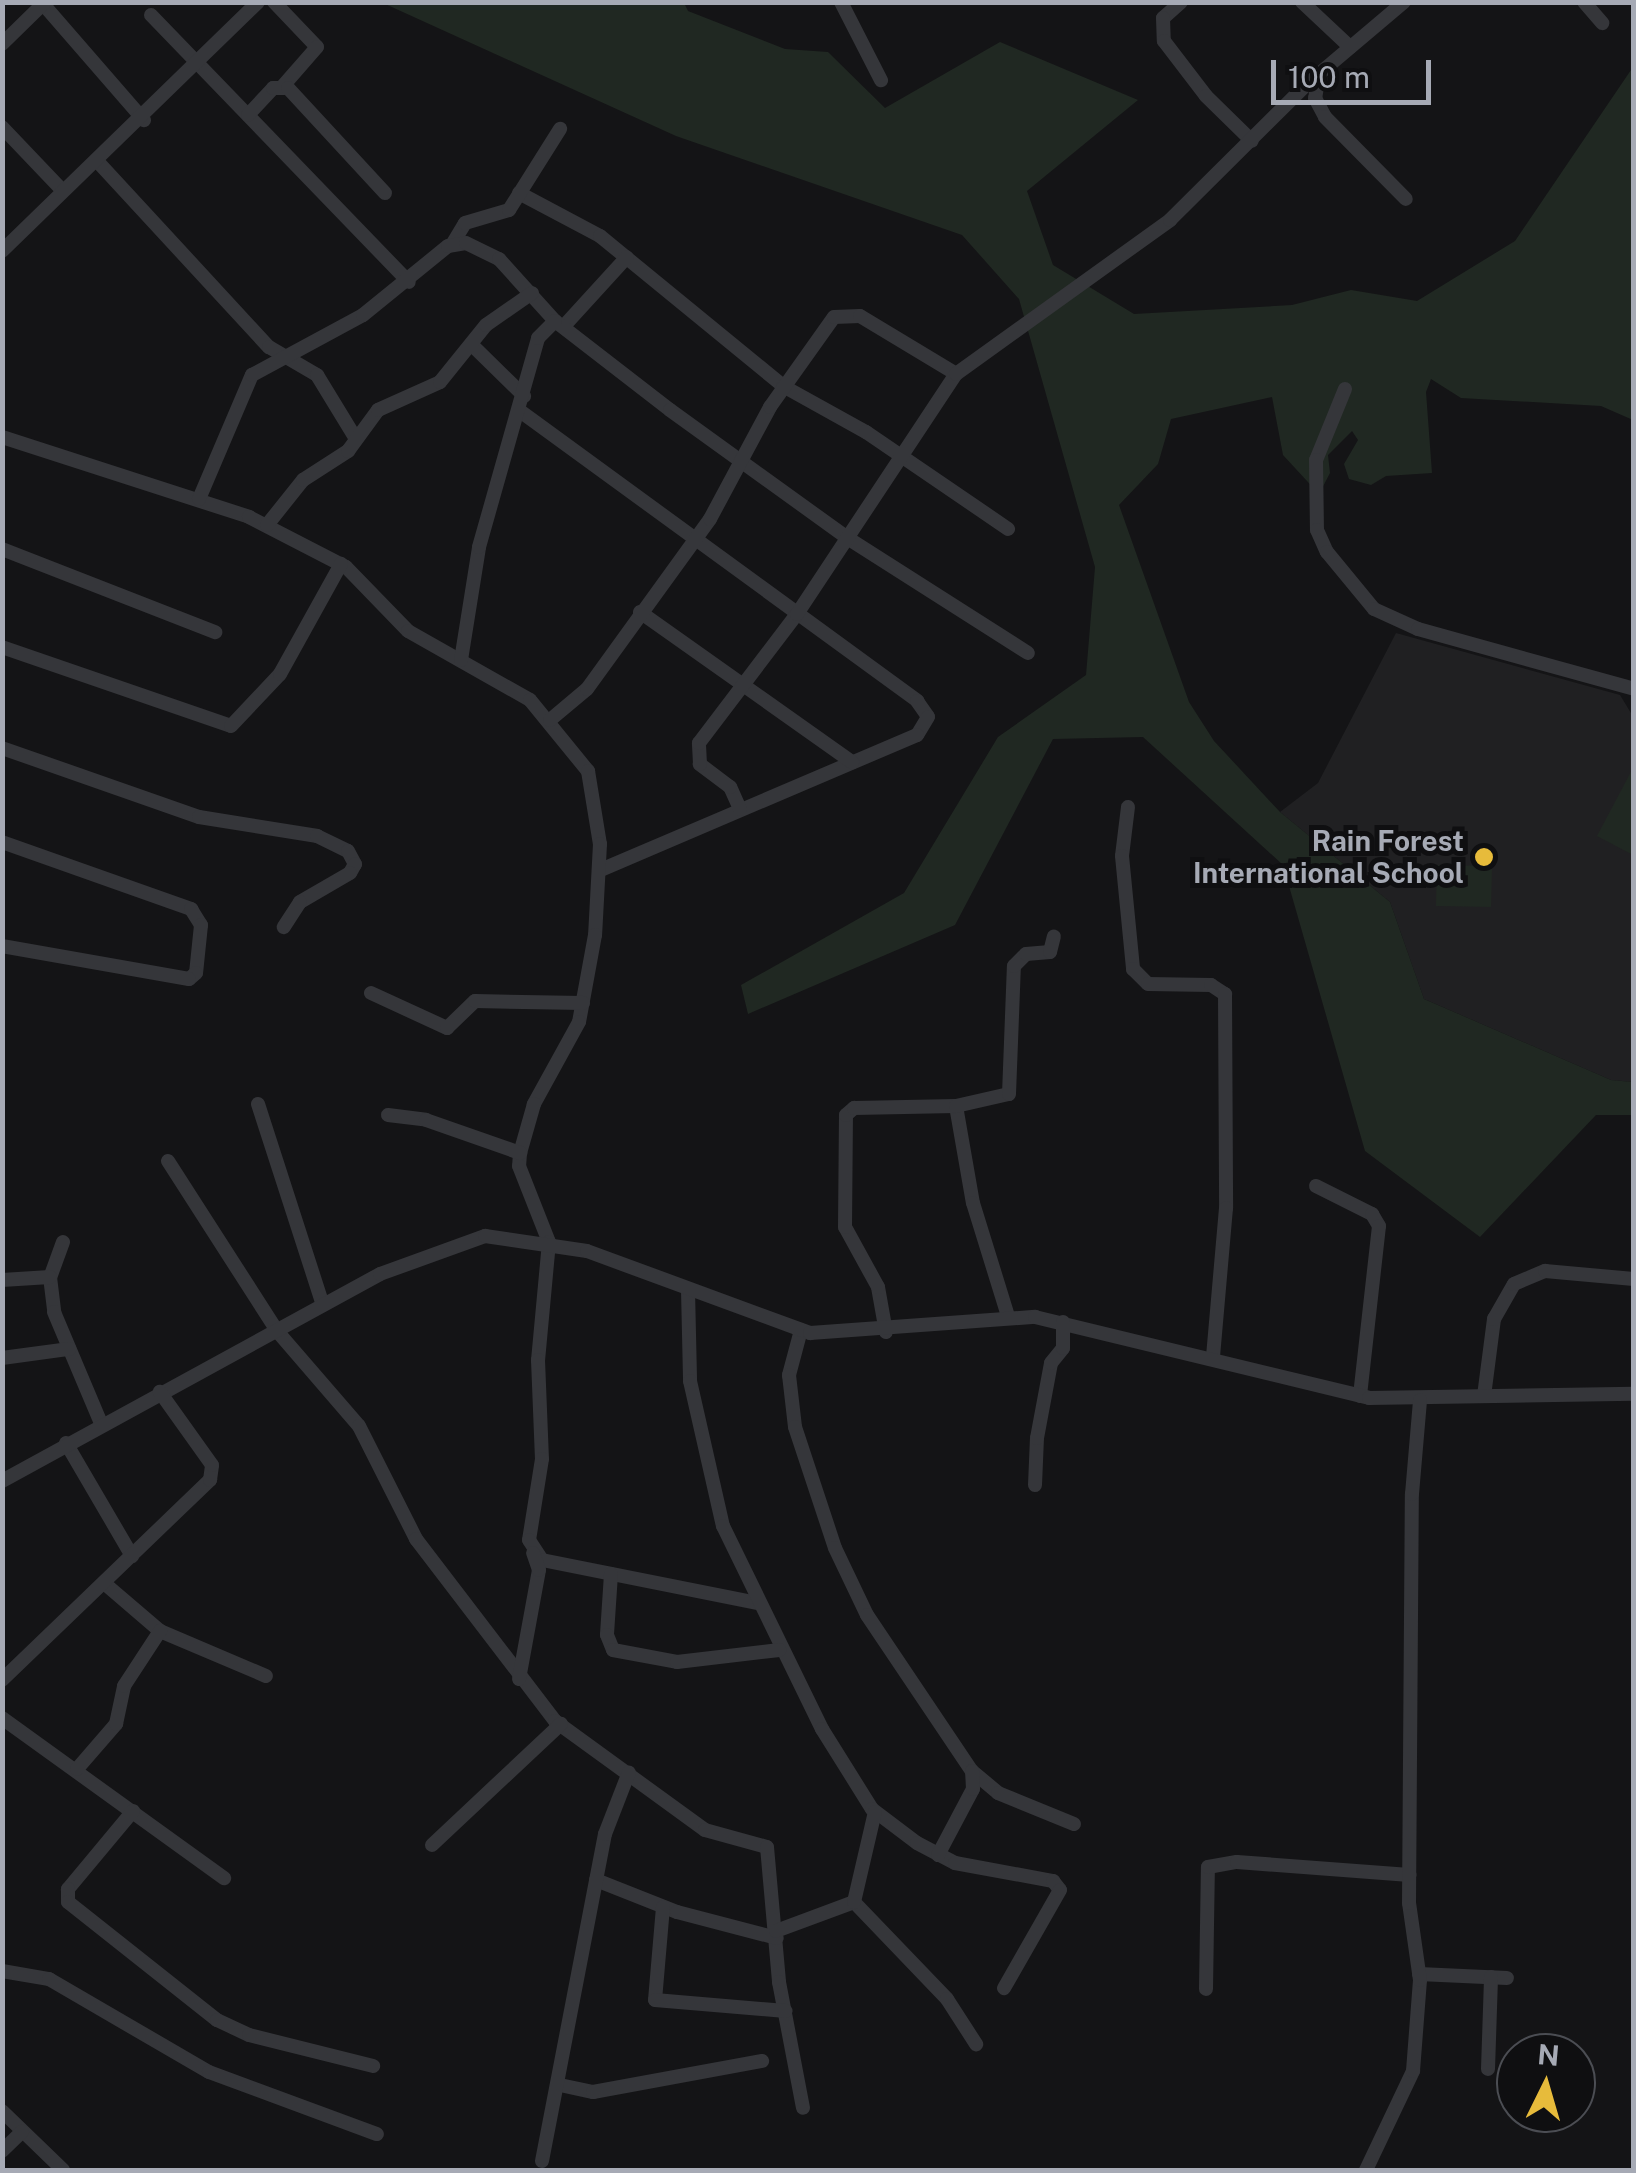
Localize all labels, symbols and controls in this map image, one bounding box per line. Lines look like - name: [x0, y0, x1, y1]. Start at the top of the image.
- scale bar: [1276, 40, 1436, 102]
- text: 100 m: [1288, 59, 1370, 95]
- place label: Rain Forest International School: [1193, 824, 1464, 890]
- marker: Rain Forest International School: [1473, 846, 1495, 868]
- north arrow: [1496, 2033, 1596, 2133]
- text: N: [1536, 2037, 1561, 2072]

